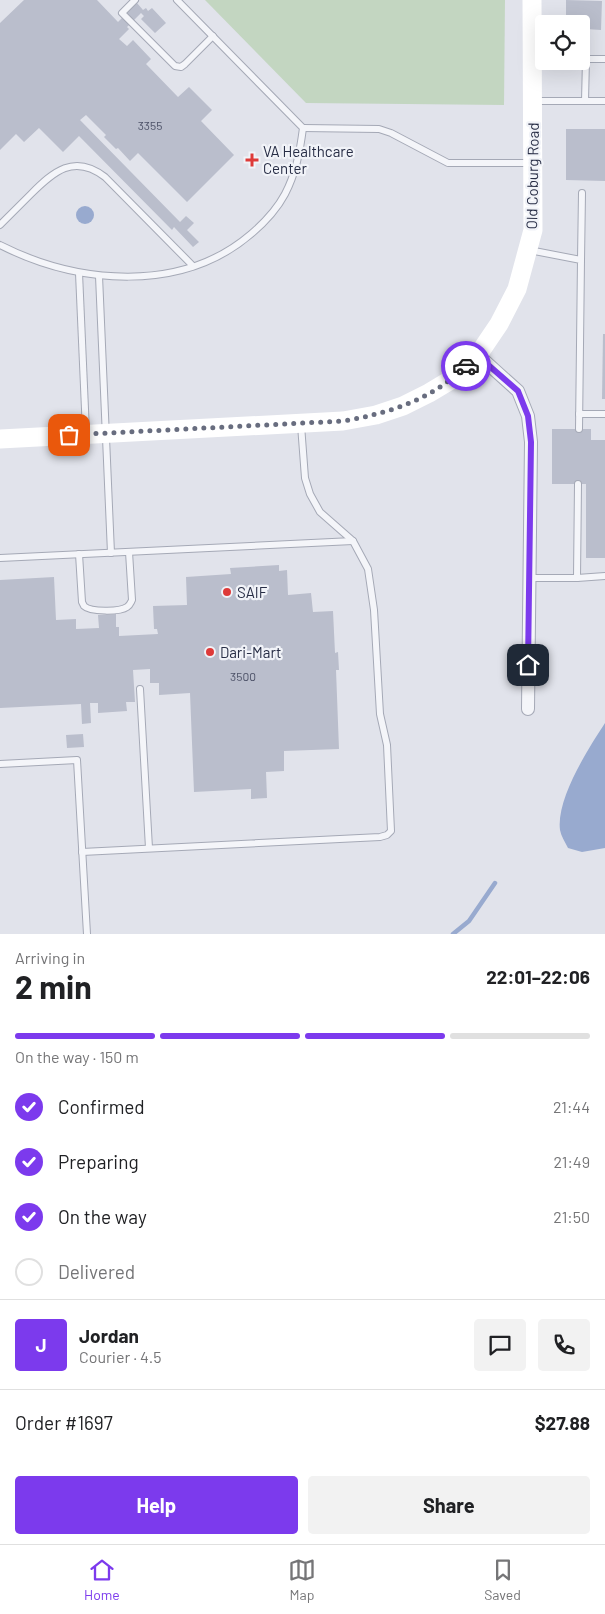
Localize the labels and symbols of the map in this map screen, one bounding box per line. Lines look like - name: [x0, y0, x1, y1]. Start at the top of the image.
- house number: 3355: [138, 118, 162, 132]
- street label: Old Coburg Road: [522, 122, 542, 230]
- place label: VA Healthcare Center: [263, 142, 354, 177]
- marker: VA Healthcare Center: [245, 153, 259, 167]
- courier: [441, 341, 491, 391]
- pin: [48, 414, 90, 456]
- place label: SAIF: [237, 583, 268, 601]
- marker: SAIF: [221, 586, 233, 598]
- place label: Dari-Mart: [220, 643, 282, 661]
- pin: [507, 644, 549, 686]
- marker: Dari-Mart: [204, 646, 216, 658]
- house number: 3500: [230, 669, 256, 683]

